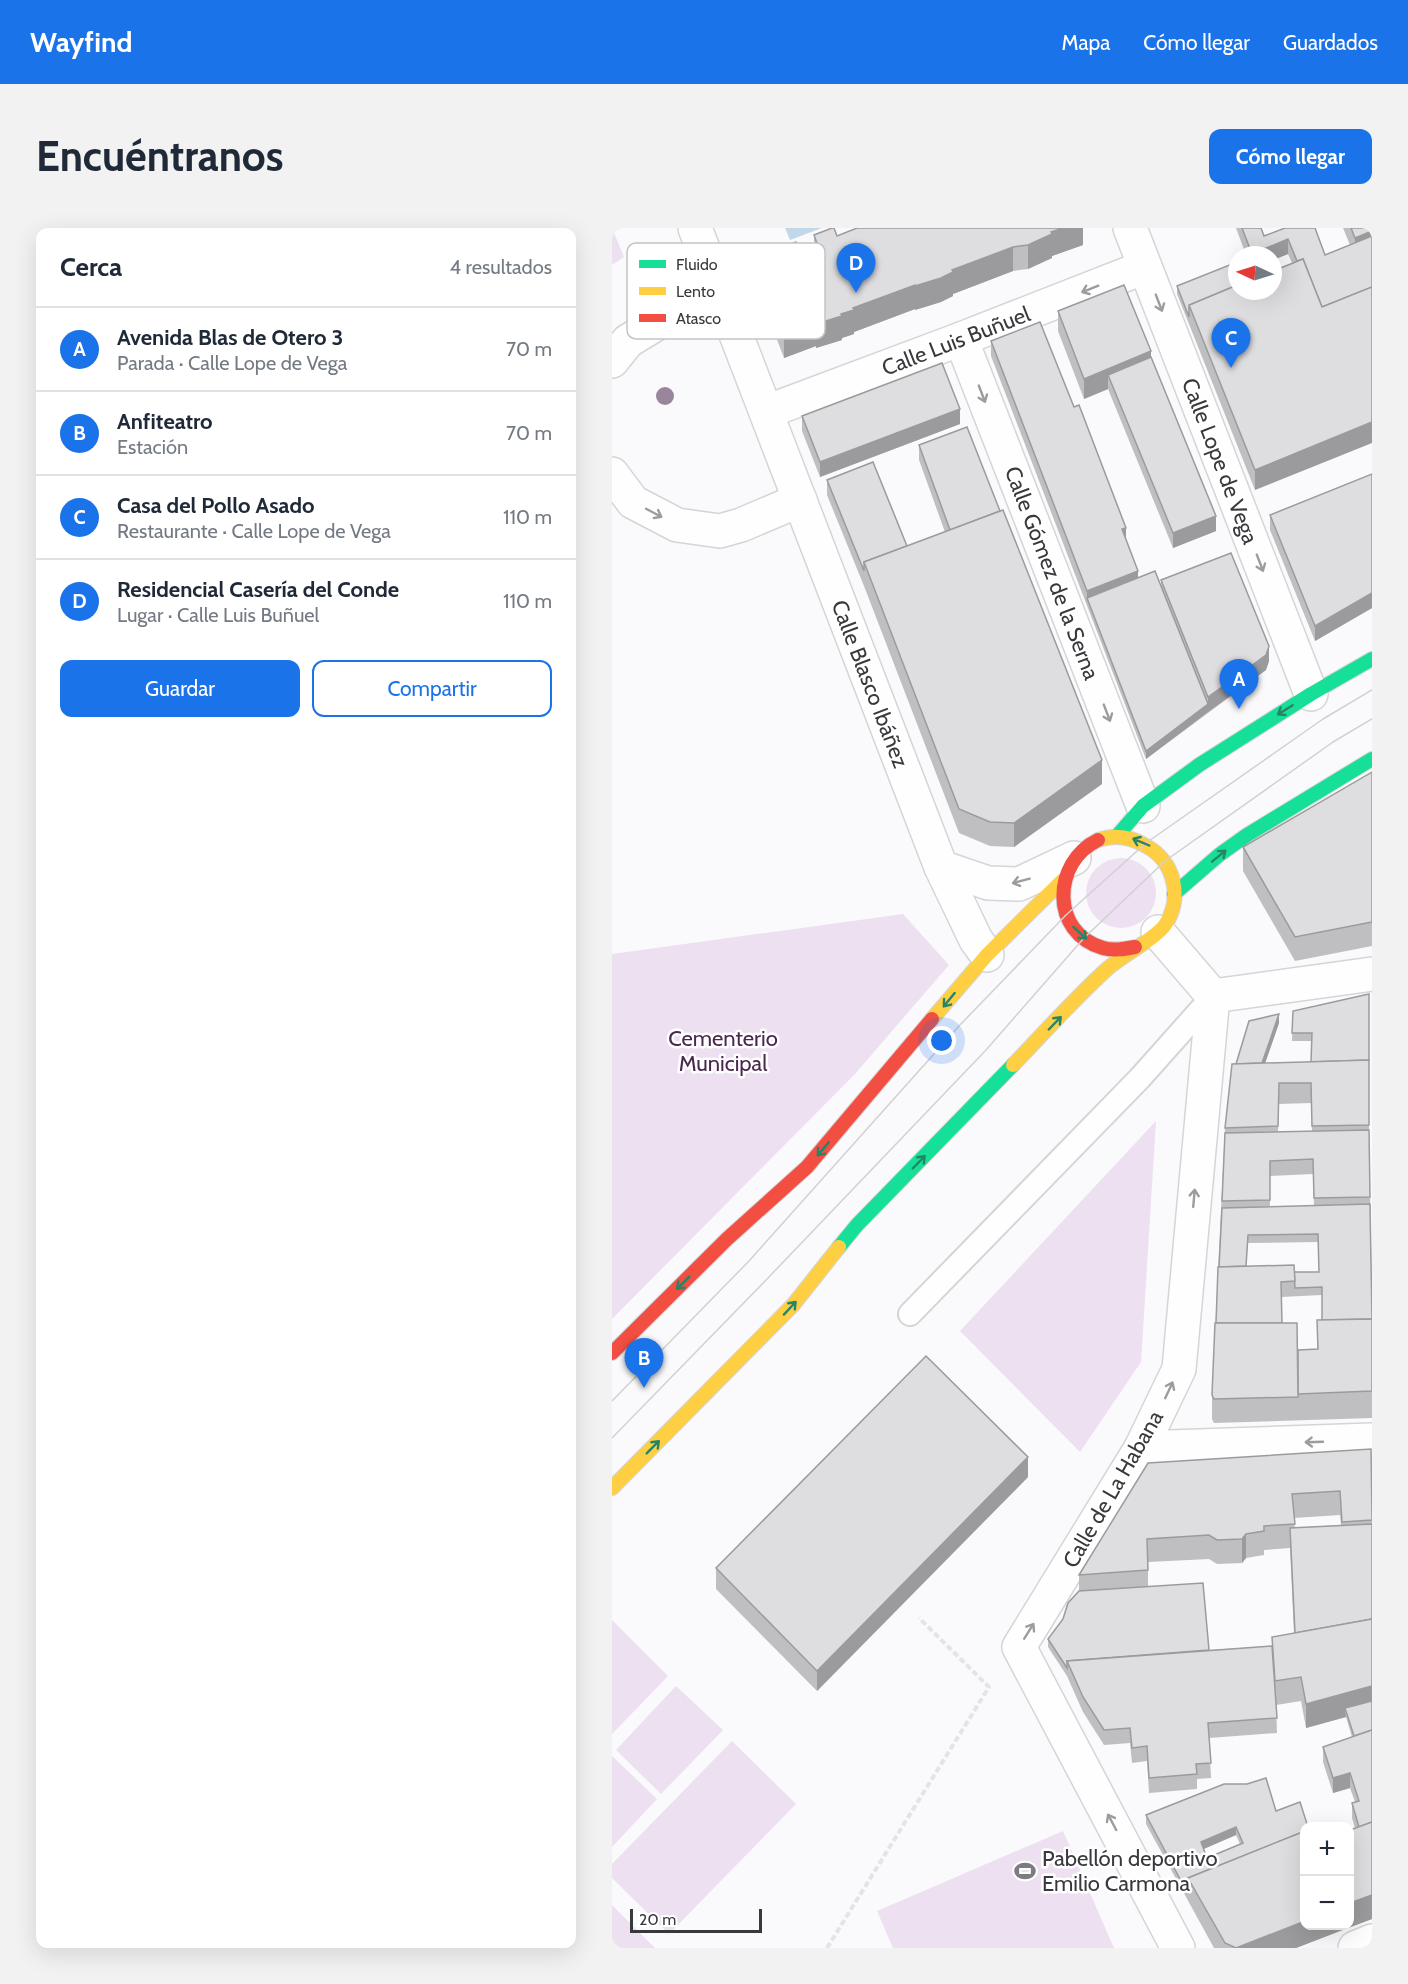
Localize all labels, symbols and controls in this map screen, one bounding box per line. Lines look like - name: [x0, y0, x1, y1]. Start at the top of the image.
- text: Wayfind: [30, 25, 132, 59]
- text: Mapa: [1062, 30, 1110, 55]
- text: Cómo llegar: [1143, 30, 1250, 55]
- text: Guardados: [1283, 30, 1378, 55]
- button: Cómo llegar: [1209, 129, 1372, 184]
- text: Encuéntranos: [36, 130, 284, 182]
- legend: [627, 243, 825, 339]
- pin: D: [836, 244, 876, 293]
- north arrow: [1228, 246, 1282, 300]
- text: Cerca: [60, 251, 122, 283]
- text: 4 resultados: [450, 255, 552, 279]
- text: Fluido: [676, 255, 718, 274]
- text: Lento: [676, 282, 715, 301]
- one-way arrow: [1081, 284, 1100, 295]
- one-way arrow: [1154, 294, 1165, 312]
- street label: Calle Luis Buñuel: [878, 300, 1035, 382]
- text: Atasco: [676, 309, 721, 328]
- pin: C: [1212, 318, 1250, 368]
- text: Avenida Blas de Otero 3: [117, 324, 343, 351]
- text: A: [73, 337, 86, 361]
- text: 70 m: [506, 337, 552, 361]
- text: Parada · Calle Lope de Vega: [117, 351, 347, 375]
- street label: Calle Lope de Vega: [1176, 374, 1264, 548]
- one-way arrow: [977, 384, 988, 403]
- text: Anfiteatro: [117, 408, 213, 435]
- text: B: [73, 421, 86, 445]
- text: 70 m: [506, 421, 552, 445]
- text: Estación: [117, 435, 188, 459]
- street label: Calle Gómez de la Serna: [999, 463, 1105, 684]
- text: Casa del Pollo Asado: [117, 492, 315, 519]
- text: C: [73, 505, 86, 529]
- text: 110 m: [503, 505, 552, 529]
- one-way arrow: [645, 507, 662, 519]
- text: Restaurante · Calle Lope de Vega: [117, 519, 391, 543]
- one-way arrow: [1255, 553, 1266, 572]
- text: Residencial Casería del Conde: [117, 576, 399, 603]
- text: D: [72, 589, 87, 613]
- text: 110 m: [503, 589, 552, 613]
- street label: Calle Blasco Ibáñez: [826, 596, 914, 772]
- text: Lugar · Calle Luis Buñuel: [117, 603, 319, 627]
- button: Guardar: [60, 660, 300, 717]
- button: Compartir: [312, 660, 552, 717]
- pin: A: [1220, 660, 1258, 709]
- one-way arrow: [1102, 703, 1113, 721]
- one-way arrow: [1277, 704, 1294, 716]
- one-way arrow: [1132, 836, 1150, 847]
- one-way arrow: [1210, 849, 1226, 862]
- one-way arrow: [1012, 876, 1031, 887]
- one-way arrow: [1072, 926, 1087, 940]
- one-way arrow: [943, 992, 956, 1008]
- one-way arrow: [1048, 1015, 1063, 1030]
- park label: Cementerio Municipal: [668, 1025, 778, 1077]
- your location: [927, 1026, 956, 1055]
- one-way arrow: [816, 1141, 830, 1156]
- one-way arrow: [912, 1154, 926, 1169]
- one-way arrow: [1189, 1189, 1200, 1209]
- one-way arrow: [675, 1276, 690, 1291]
- one-way arrow: [783, 1300, 797, 1315]
- pin: B: [624, 1338, 663, 1388]
- one-way arrow: [1163, 1382, 1175, 1400]
- street label: Calle de La Habana: [1057, 1405, 1169, 1572]
- one-way arrow: [1304, 1437, 1324, 1448]
- one-way arrow: [646, 1439, 660, 1454]
- one-way arrow: [1024, 1623, 1036, 1640]
- one-way arrow: [1106, 1814, 1118, 1831]
- map controls: [1300, 1822, 1354, 1930]
- button: +: [1300, 1822, 1354, 1876]
- place label: Pabellón deportivo Emilio Carmona: [1042, 1845, 1218, 1897]
- sports icon: Pabellón deportivo Emilio Carmona: [1013, 1859, 1037, 1883]
- button: −: [1300, 1876, 1354, 1930]
- scale bar: [630, 1906, 762, 1934]
- text: 20 m: [639, 1910, 676, 1929]

